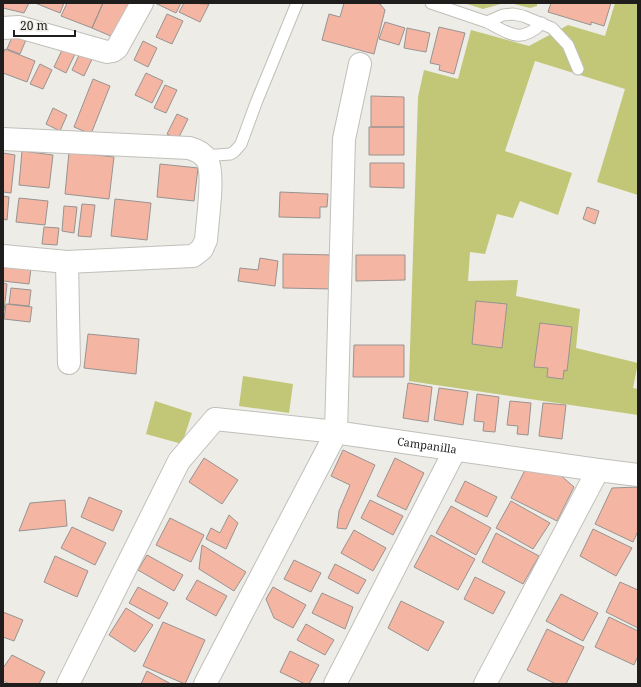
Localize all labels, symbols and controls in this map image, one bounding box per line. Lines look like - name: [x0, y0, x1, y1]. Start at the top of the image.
- scale bar: [14, 12, 75, 38]
- text: 20 m: [20, 17, 48, 34]
- street label: Campanilla: [396, 433, 458, 457]

